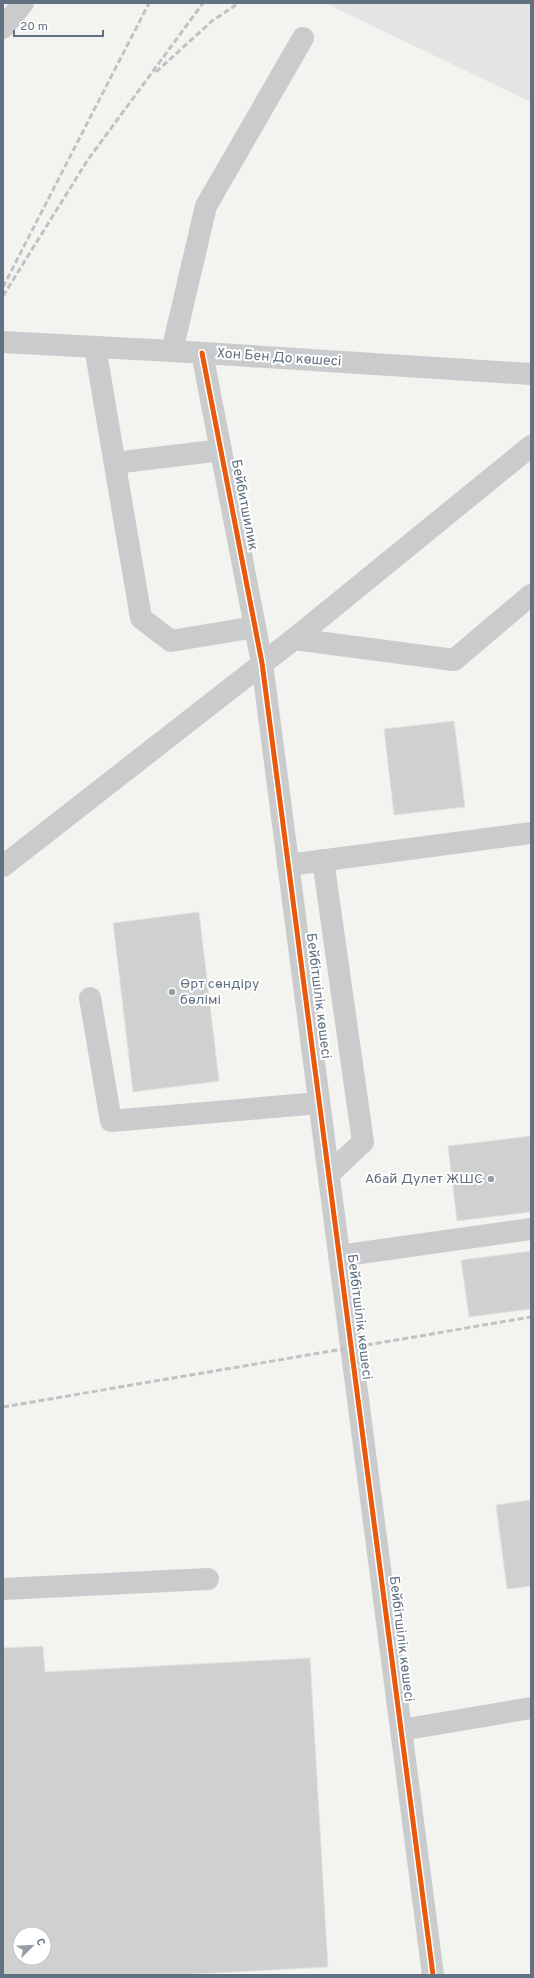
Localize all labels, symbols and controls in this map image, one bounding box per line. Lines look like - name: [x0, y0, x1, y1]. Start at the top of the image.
- scale bar: [14, 12, 103, 38]
- text: 20 m: [20, 19, 48, 35]
- street label: Хон Бен До көшесі: [216, 345, 342, 371]
- street label: Бейбитшилик: [227, 458, 261, 552]
- street label: Бейбітшілік көшесі: [302, 932, 334, 1060]
- place label: Өрт сөндіру бөлімі: [180, 976, 259, 1009]
- marker: Өрт сөндіру бөлімі: [167, 987, 177, 997]
- place label: Абай Дулет ЖШС: [365, 1171, 483, 1188]
- marker: Абай Дулет ЖШС: [486, 1174, 496, 1184]
- street label: Бейбітшілік көшесі: [343, 1253, 375, 1381]
- street label: Бейбітшілік көшесі: [385, 1575, 417, 1703]
- north arrow: [12, 1926, 52, 1966]
- text: С: [32, 1936, 48, 1948]

